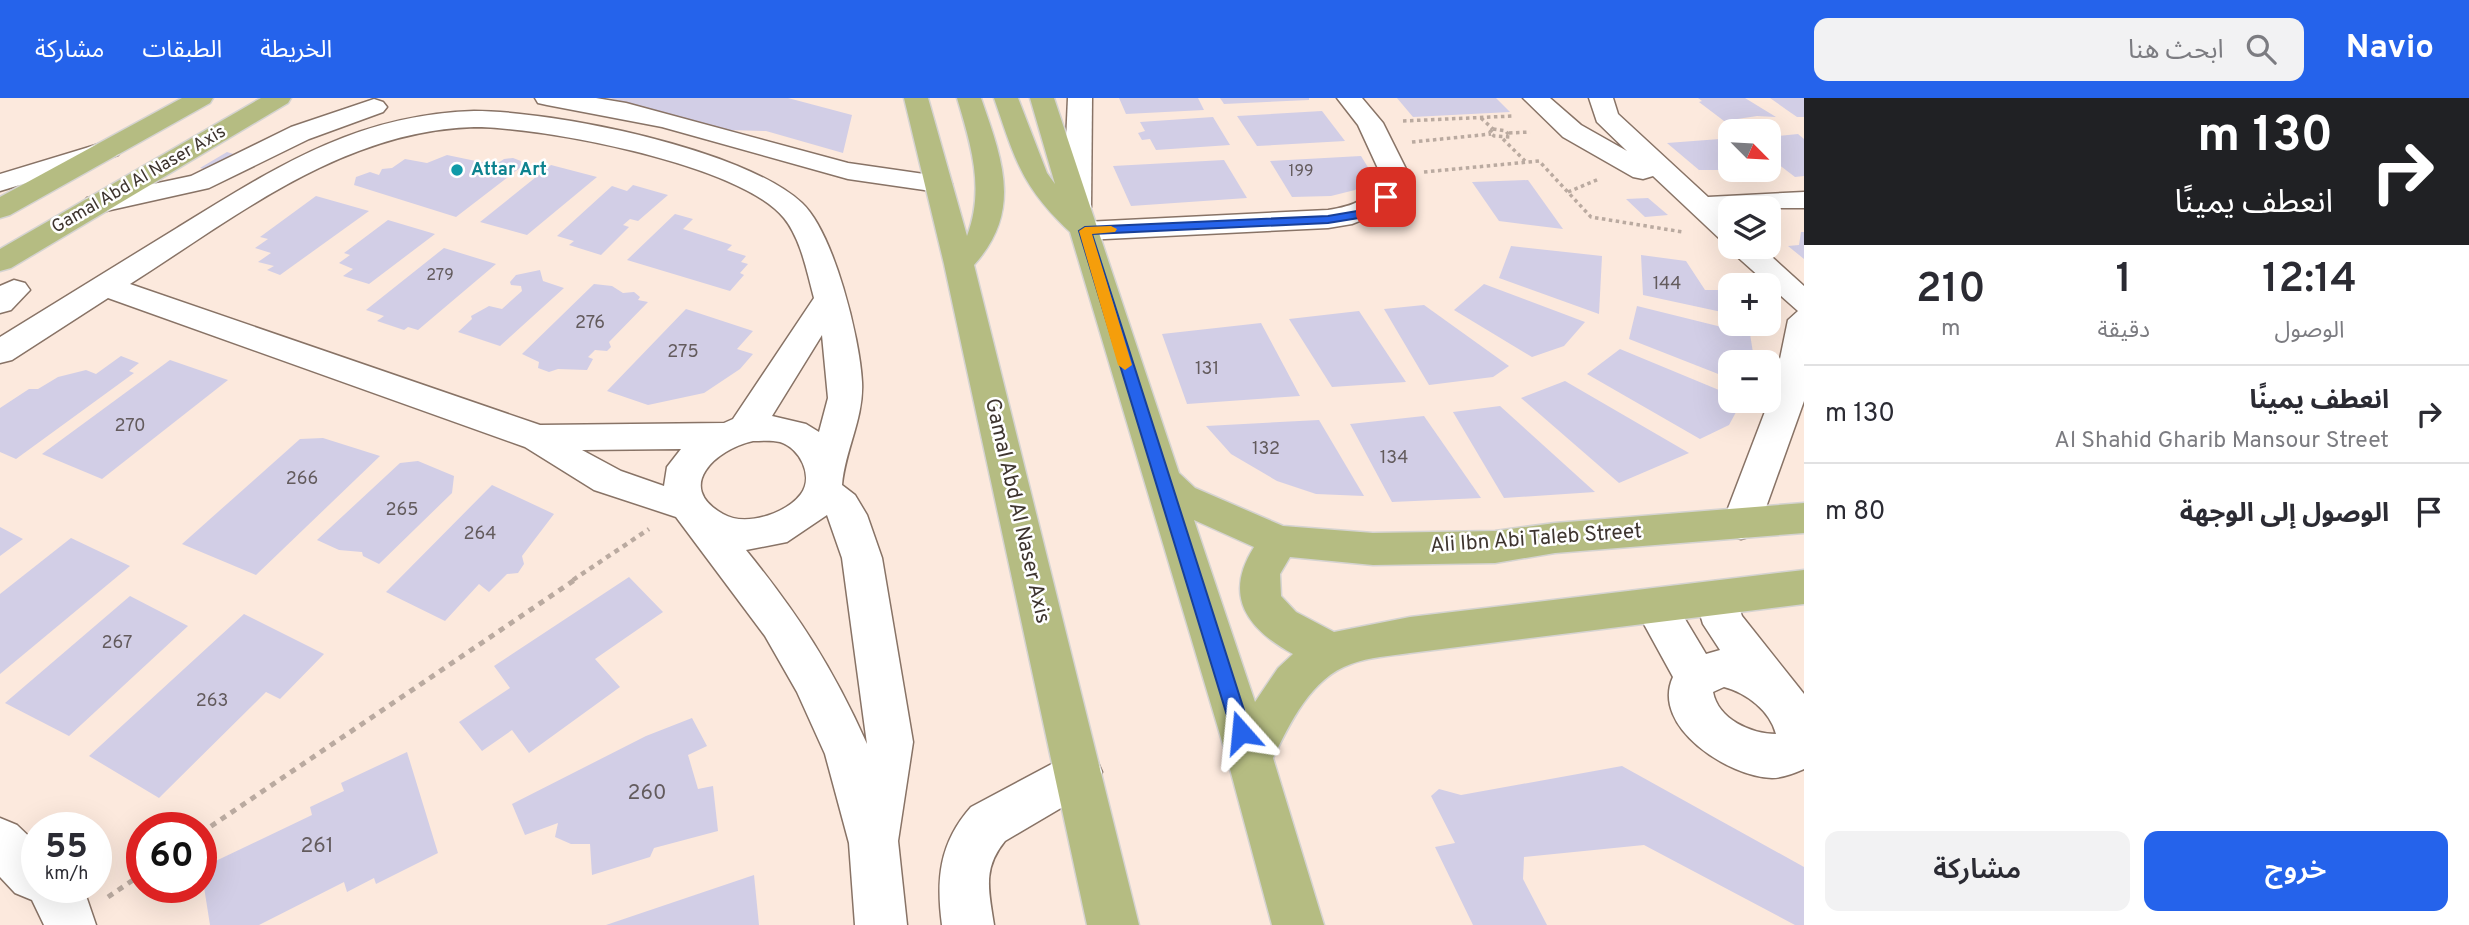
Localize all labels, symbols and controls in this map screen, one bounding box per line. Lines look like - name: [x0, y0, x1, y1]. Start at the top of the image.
- search box: [1814, 18, 2304, 81]
- text: Navio: [2346, 28, 2434, 70]
- icon: search: [2242, 30, 2280, 68]
- text: ابحث هنا: [2128, 35, 2224, 68]
- text: مشاركة: [35, 36, 104, 66]
- text: الطبقات: [142, 36, 222, 66]
- text: الخريطة: [260, 36, 332, 66]
- text: 130 m: [2197, 107, 2333, 169]
- north arrow: [1718, 119, 1782, 182]
- map controls: [1718, 119, 1781, 413]
- street label: Gamal Abd Al Naser Axis: [48, 121, 230, 239]
- icon: right: [2357, 126, 2448, 217]
- place label: Attar Art: [471, 159, 547, 182]
- marker: Attar Art: [449, 162, 465, 178]
- house number: 199: [1288, 162, 1314, 182]
- pin: [1356, 167, 1416, 227]
- icon: arrive: [1367, 178, 1405, 216]
- text: انعطف يمينًا: [2174, 184, 2333, 224]
- button: layers: [1718, 196, 1781, 259]
- text: 1: [2116, 254, 2132, 307]
- text: 12:14: [2262, 254, 2357, 307]
- text: 210: [1916, 264, 1986, 317]
- house number: 279: [426, 266, 454, 286]
- house number: 144: [1653, 273, 1681, 296]
- button: +: [1718, 273, 1781, 336]
- house number: 276: [575, 312, 605, 335]
- text: m: [1941, 315, 1961, 344]
- text: دقيقة: [2098, 317, 2150, 346]
- text: الوصول: [2275, 317, 2344, 346]
- house number: 275: [667, 341, 699, 364]
- button: −: [1718, 350, 1781, 413]
- house number: 131: [1195, 358, 1219, 381]
- text: انعطف يمينًا: [2250, 385, 2389, 418]
- icon: right: [2410, 395, 2448, 433]
- street label: Gamal Abd Al Naser Axis: [978, 396, 1056, 626]
- text: 130 m: [1825, 398, 1895, 431]
- house number: 270: [114, 415, 146, 438]
- text: Al Shahid Gharib Mansour Street: [2054, 427, 2389, 456]
- house number: 132: [1252, 438, 1280, 461]
- house number: 134: [1380, 447, 1408, 470]
- house number: 266: [286, 468, 318, 491]
- icon: arrive: [2410, 493, 2448, 531]
- text: 80 m: [1825, 496, 1885, 529]
- text: الوصول إلى الوجهة: [2180, 498, 2389, 531]
- house number: 265: [386, 499, 418, 522]
- street label: Ali Ibn Abi Taleb Street: [1429, 518, 1643, 560]
- house number: 264: [464, 523, 496, 546]
- house number: 267: [102, 632, 132, 655]
- house number: 263: [196, 690, 228, 713]
- position arrow: [1204, 695, 1278, 769]
- house number: 260: [628, 780, 666, 807]
- speed limit sign: 60: [126, 812, 217, 903]
- text: 55: [45, 826, 88, 870]
- button: مشاركة: [1825, 831, 2130, 911]
- button: خروج: [2144, 831, 2448, 911]
- house number: 261: [300, 833, 334, 860]
- text: km/h: [45, 863, 88, 886]

